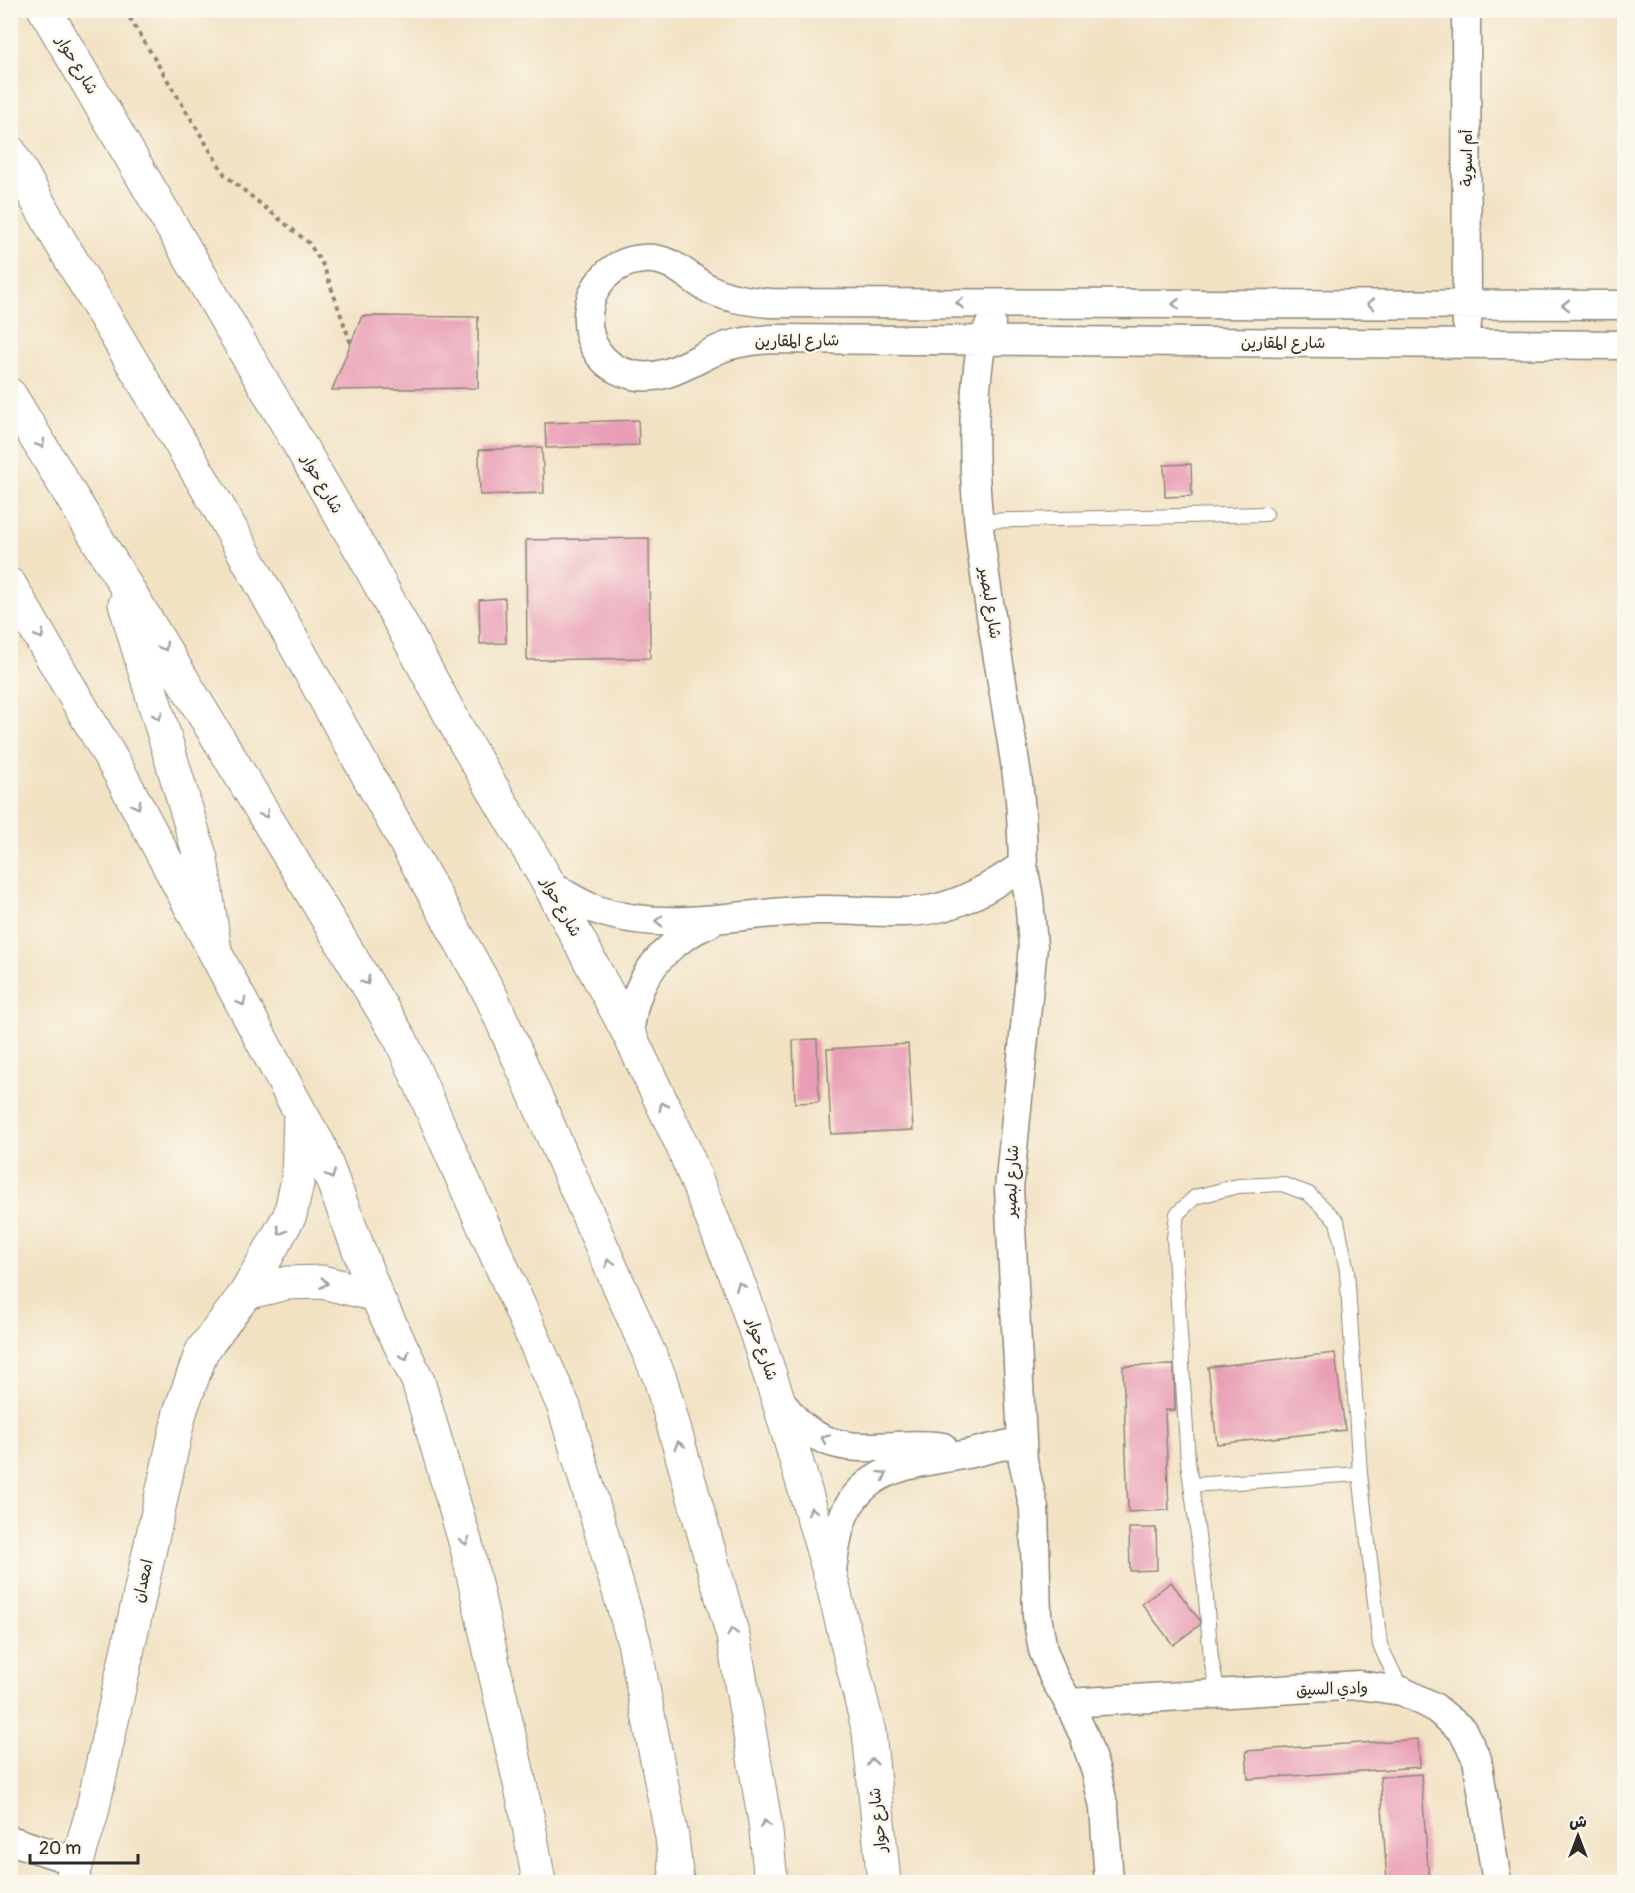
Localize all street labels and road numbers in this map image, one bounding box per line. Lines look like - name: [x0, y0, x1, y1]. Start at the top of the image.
- street label: شارع حوار: [50, 30, 102, 99]
- street label: أم اسوية: [1457, 129, 1479, 187]
- street label: شارع المقارين: [754, 330, 840, 353]
- street label: شارع المقارين: [1241, 333, 1325, 354]
- street label: شارع حوار: [295, 449, 347, 518]
- street label: شارع لبصير: [973, 564, 1006, 640]
- street label: شارع حوار: [535, 872, 585, 941]
- street label: شارع لبصير: [1001, 1145, 1024, 1219]
- street label: شارع حوار: [740, 1313, 782, 1383]
- street label: امعدان: [128, 1557, 158, 1605]
- street label: وادي السيق: [1296, 1678, 1368, 1701]
- street label: شارع حوار: [865, 1787, 893, 1855]

